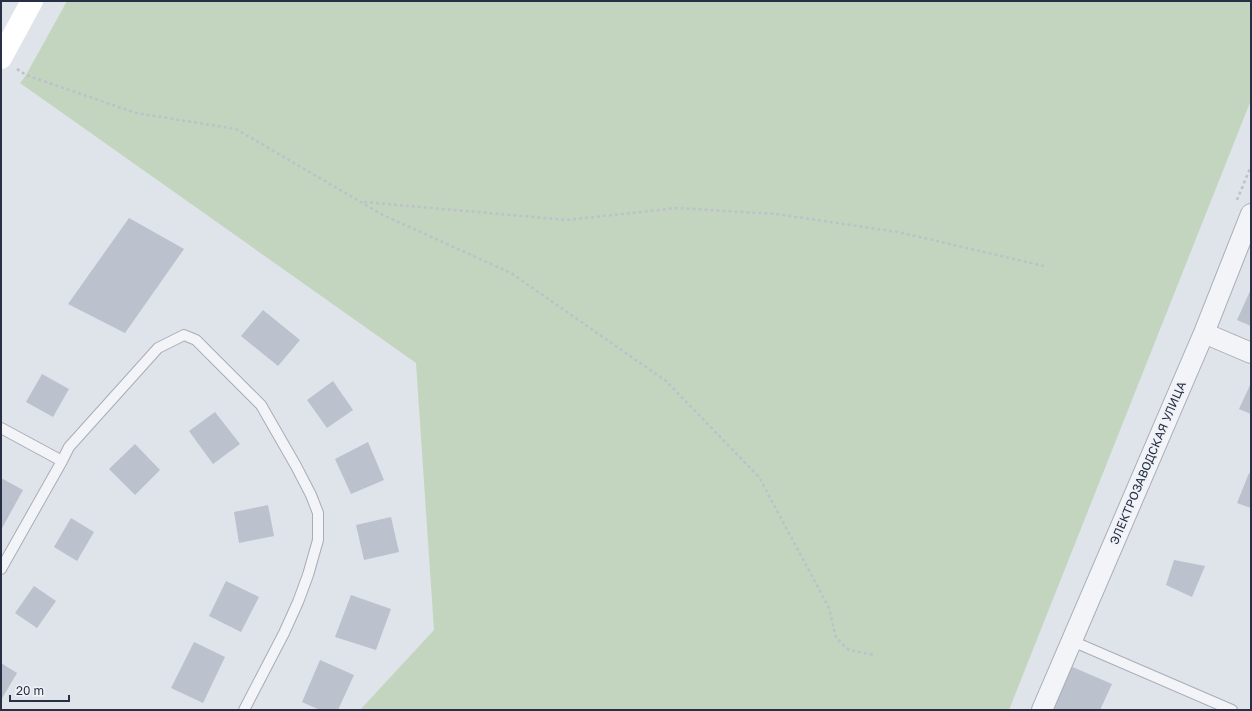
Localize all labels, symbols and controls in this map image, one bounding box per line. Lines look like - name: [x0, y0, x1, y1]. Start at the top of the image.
- street label: ЭЛЕКТРОЗАВОДСКАЯ УЛИЦА: [1106, 379, 1189, 547]
- scale bar: [10, 677, 69, 703]
- text: 20 m: [16, 683, 44, 698]

